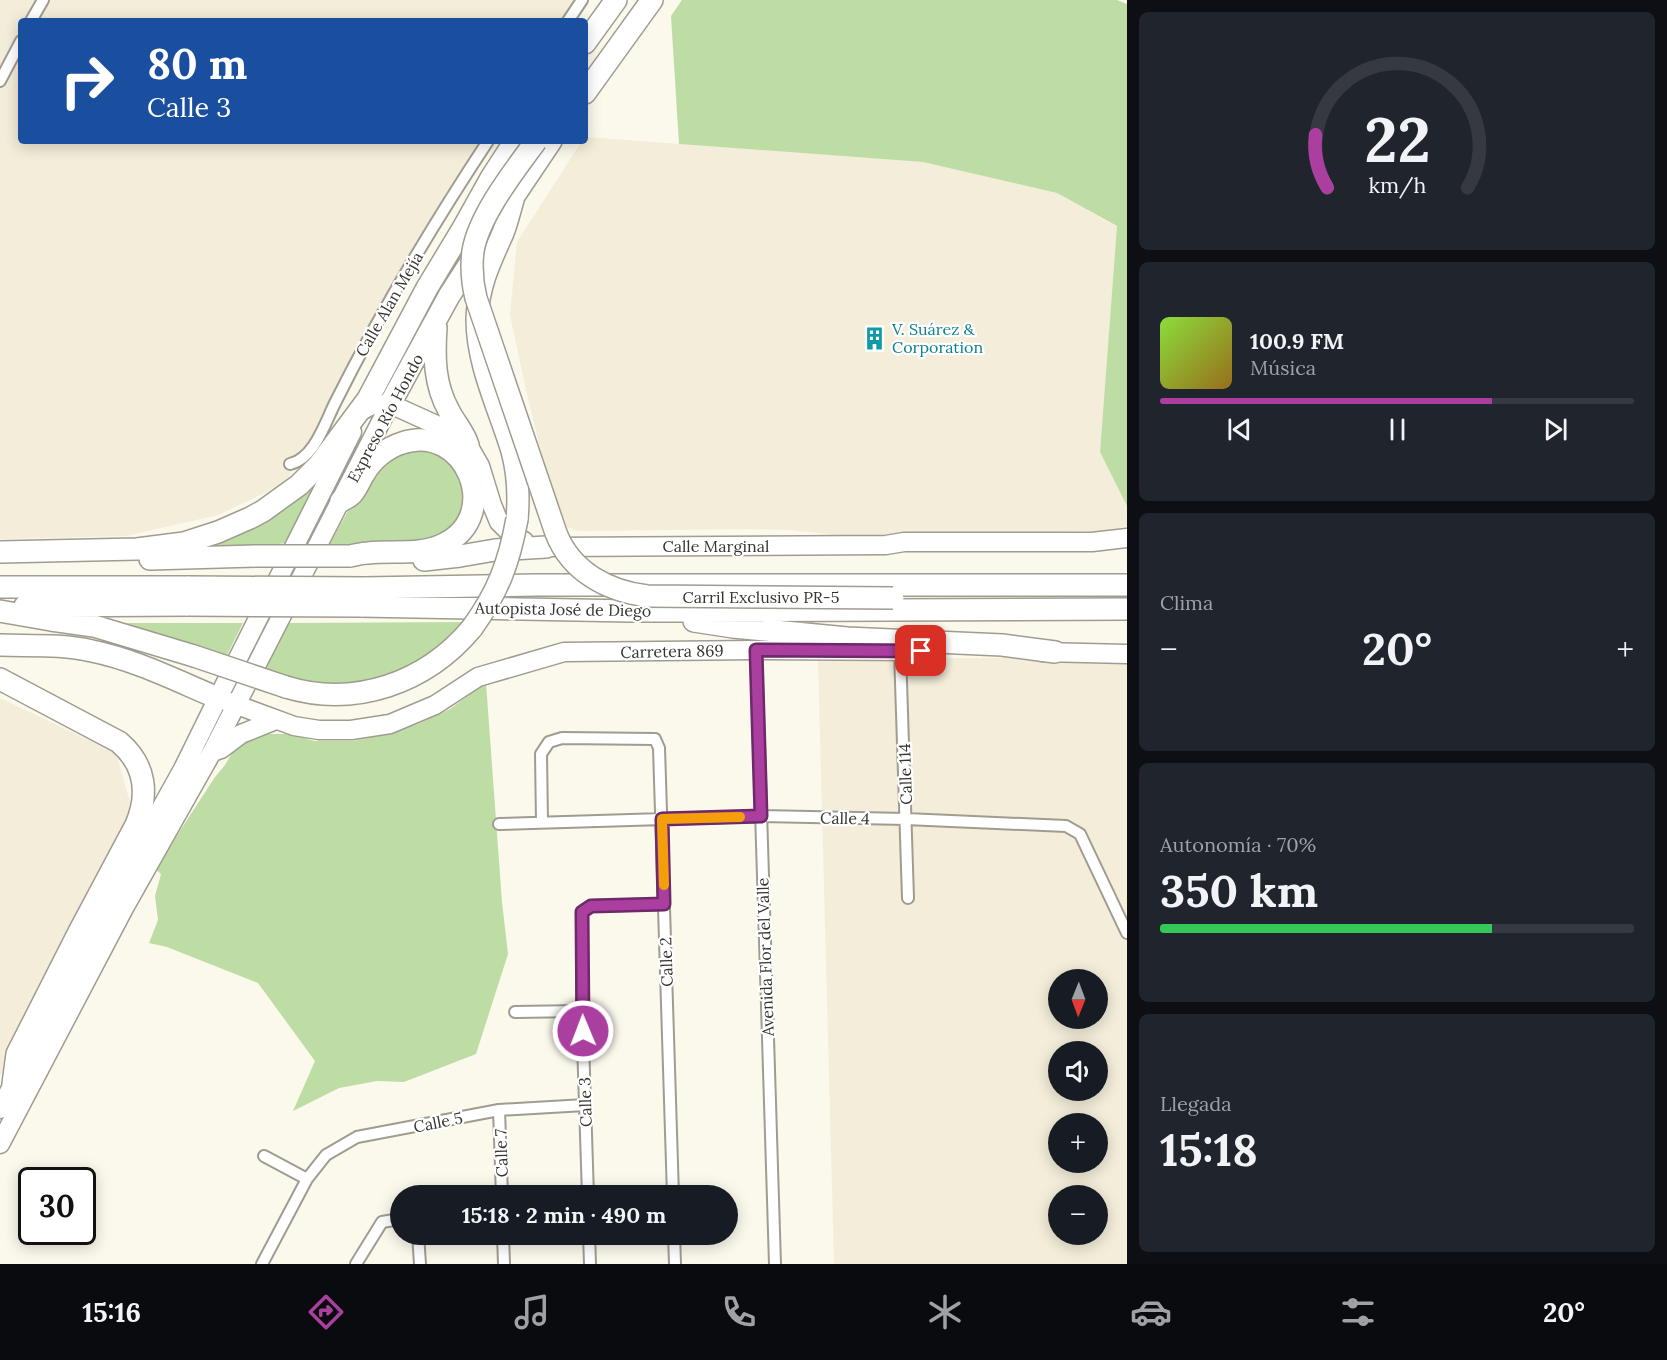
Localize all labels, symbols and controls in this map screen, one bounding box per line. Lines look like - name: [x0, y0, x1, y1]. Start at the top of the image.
- text: 80 m: [147, 37, 247, 91]
- icon: right: [48, 42, 126, 120]
- text: Calle 3: [147, 90, 231, 124]
- text: 22: [1364, 99, 1430, 179]
- text: km/h: [1368, 172, 1426, 200]
- street label: Calle Alan Mejía: [351, 248, 427, 360]
- place label: V. Suárez & Corporation: [891, 319, 983, 357]
- building icon: V. Suárez & Corporation: [861, 325, 887, 351]
- text: 100.9 FM: [1250, 327, 1344, 355]
- street label: Expreso Río Hondo: [343, 350, 427, 486]
- text: Música: [1250, 355, 1316, 380]
- icon: previous: [1223, 413, 1256, 446]
- icon: pause: [1381, 413, 1414, 446]
- icon: next: [1539, 413, 1572, 446]
- street label: Calle Marginal: [663, 536, 769, 556]
- street label: Carril Exclusivo PR-5: [683, 587, 839, 607]
- text: Clima: [1160, 590, 1213, 615]
- street label: Autopista José de Diego: [474, 597, 651, 621]
- text: 20°: [1362, 620, 1432, 677]
- pin: [895, 625, 946, 676]
- text: −: [1160, 628, 1178, 670]
- text: +: [1616, 628, 1634, 670]
- icon: arrive: [904, 634, 937, 667]
- street label: Carretera 869: [620, 640, 724, 662]
- street label: Calle 114: [894, 743, 916, 805]
- street label: Calle 4: [820, 808, 870, 828]
- text: Autonomía · 70%: [1160, 832, 1316, 857]
- text: 350 km: [1160, 862, 1318, 919]
- street label: Avenida Flor del Valle: [752, 877, 778, 1038]
- street label: Calle 2: [655, 937, 677, 987]
- north arrow: [1048, 969, 1108, 1029]
- map controls: [1048, 969, 1108, 1245]
- position arrow: [551, 999, 615, 1063]
- button: sound: [1048, 1041, 1108, 1101]
- street label: Calle 3: [574, 1077, 596, 1127]
- text: Llegada: [1160, 1091, 1232, 1116]
- street label: Calle 5: [412, 1107, 464, 1137]
- button: +: [1048, 1113, 1108, 1173]
- text: 15:18: [1160, 1121, 1258, 1178]
- street label: Calle 7: [490, 1128, 512, 1178]
- speed limit sign: 30: [18, 1167, 96, 1245]
- button: −: [1048, 1185, 1108, 1245]
- text: 15:18 · 2 min · 490 m: [462, 1201, 666, 1229]
- icon: directions: [305, 1291, 347, 1333]
- icon: music: [511, 1291, 553, 1333]
- icon: phone: [718, 1291, 760, 1333]
- icon: climate: [924, 1291, 966, 1333]
- icon: car: [1130, 1291, 1172, 1333]
- icon: filters: [1337, 1291, 1379, 1333]
- text: 15:16: [82, 1295, 141, 1329]
- text: 20°: [1543, 1295, 1585, 1329]

